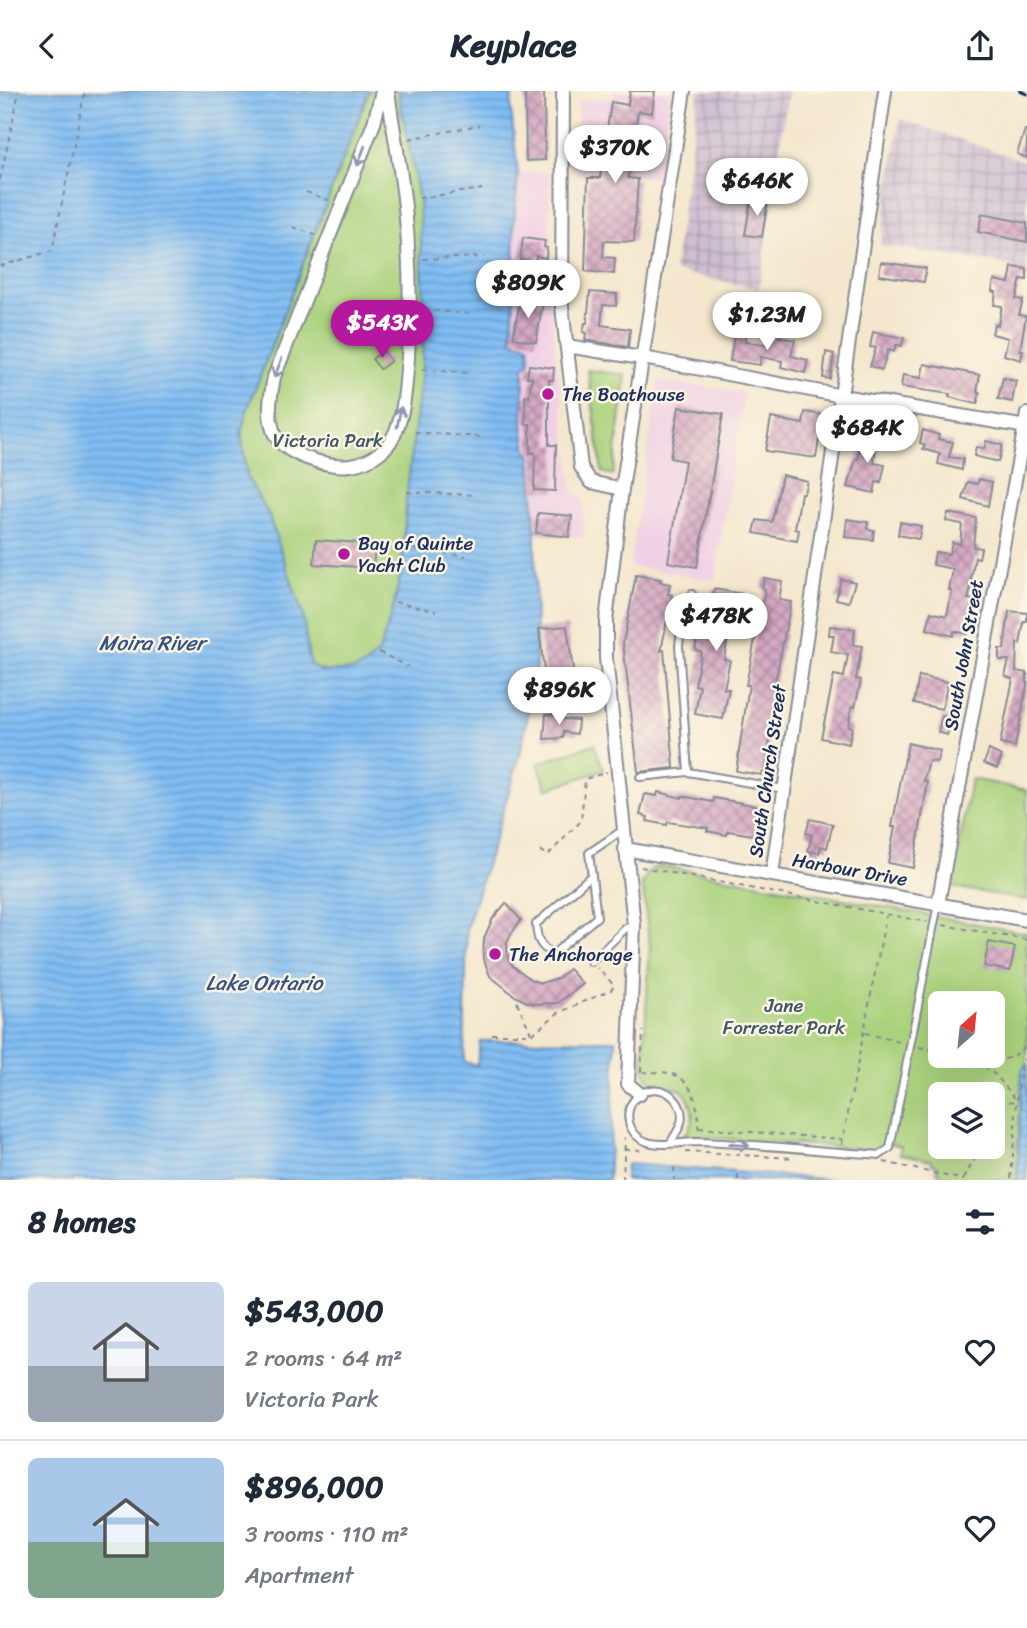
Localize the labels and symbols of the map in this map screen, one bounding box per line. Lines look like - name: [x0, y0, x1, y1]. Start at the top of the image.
- pin: $370K: [566, 125, 664, 185]
- one-way arrow: [353, 144, 366, 166]
- pin: $646K: [708, 159, 806, 218]
- pin: $809K: [479, 261, 577, 320]
- pin: $1.23M: [710, 293, 824, 352]
- pin: $543K: [333, 301, 431, 360]
- one-way arrow: [271, 356, 284, 378]
- place label: The Boathouse: [562, 378, 685, 411]
- marker: The Boathouse: [540, 386, 556, 402]
- pin: $684K: [818, 405, 916, 465]
- one-way arrow: [392, 406, 406, 429]
- park label: Victoria Park: [273, 424, 383, 457]
- place label: Bay of Quinte Yacht Club: [358, 527, 474, 582]
- marker: Bay of Quinte Yacht Club: [336, 546, 352, 562]
- street label: South John Street: [934, 577, 993, 733]
- pin: $478K: [667, 594, 765, 653]
- water label: Moira River: [99, 624, 208, 662]
- pin: $896K: [510, 667, 608, 727]
- street label: South Church Street: [739, 681, 796, 860]
- street label: Harbour Drive: [790, 843, 910, 896]
- place label: The Anchorage: [509, 938, 633, 971]
- marker: The Anchorage: [487, 946, 503, 962]
- water label: Lake Ontario: [206, 964, 324, 1002]
- park label: Jane Forrester Park: [723, 989, 846, 1044]
- north arrow: [928, 991, 1004, 1067]
- one-way arrow: [727, 1139, 750, 1152]

